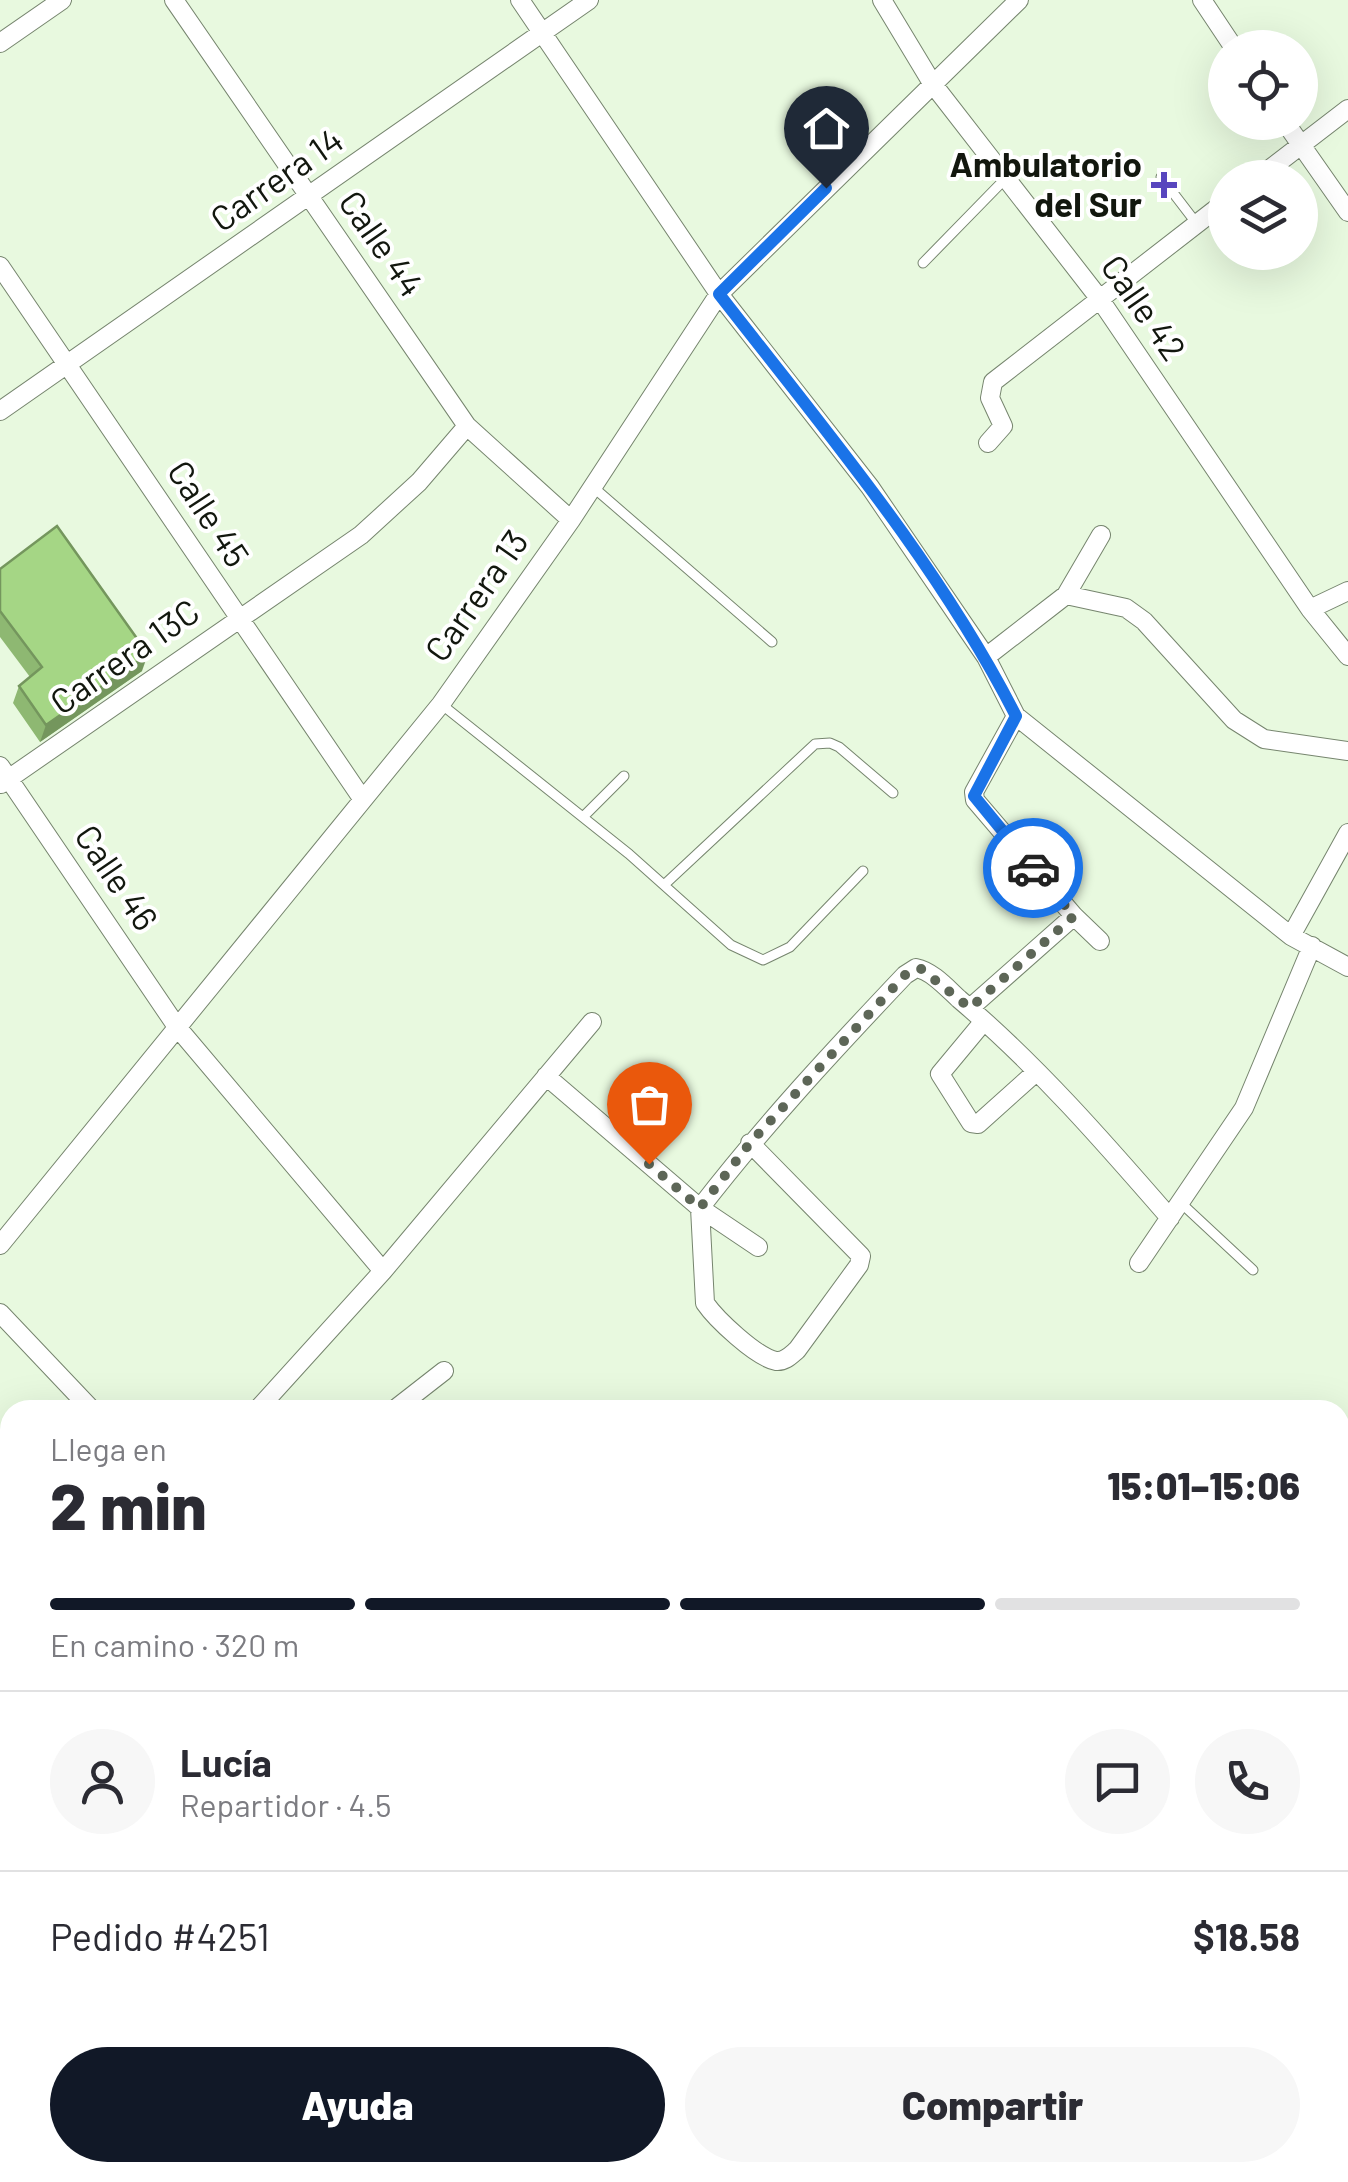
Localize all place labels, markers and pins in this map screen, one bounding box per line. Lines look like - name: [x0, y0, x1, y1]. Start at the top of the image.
- pin: [784, 86, 869, 189]
- place label: Ambulatorio del Sur: [949, 142, 1143, 224]
- marker: Ambulatorio del Sur: [1151, 172, 1177, 198]
- pin: [607, 1062, 692, 1165]

